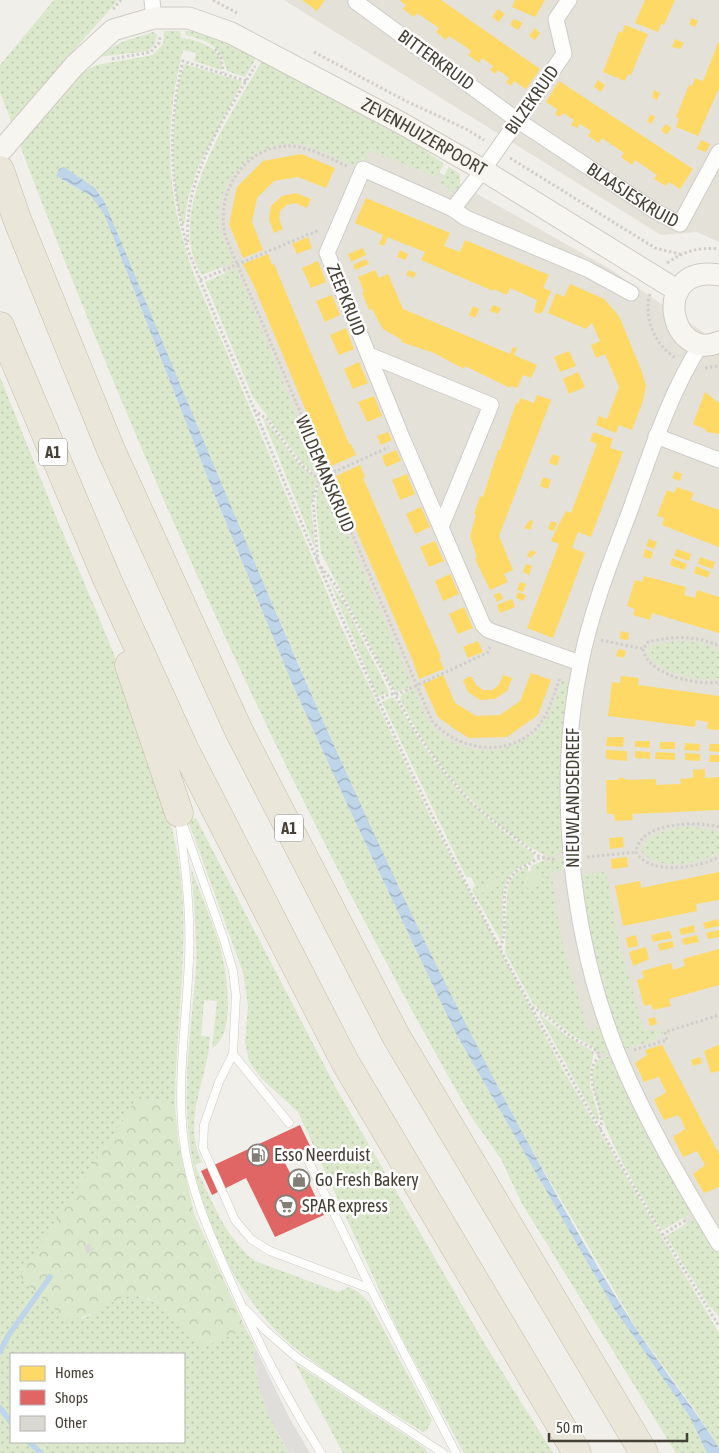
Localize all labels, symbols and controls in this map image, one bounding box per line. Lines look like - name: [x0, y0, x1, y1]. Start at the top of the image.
- street label: BITTERKRUID: [394, 25, 478, 94]
- street label: BILZEKRUID: [500, 61, 563, 138]
- street label: ZEVENHUIZERPOORT: [358, 93, 491, 180]
- street label: BLAASJESKRUID: [583, 158, 683, 232]
- street label: ZEEPKRUID: [323, 261, 370, 339]
- street label: WILDEMANSKRUID: [291, 412, 359, 535]
- road number: A1: [39, 438, 67, 466]
- street label: NIEUWLANDSEDREEF: [562, 727, 583, 868]
- road number: A1: [275, 814, 303, 841]
- fuel station icon: Esso Neerduist: [246, 1143, 270, 1167]
- place label: Esso Neerduist: [274, 1144, 370, 1165]
- shop icon: Go Fresh Bakery: [287, 1168, 311, 1192]
- place label: Go Fresh Bakery: [315, 1169, 419, 1190]
- supermarket icon: SPAR express: [274, 1194, 298, 1218]
- place label: SPAR express: [302, 1195, 388, 1216]
- legend: [10, 1353, 185, 1443]
- text: Homes: [55, 1364, 94, 1381]
- text: Shops: [55, 1389, 88, 1406]
- scale bar: [549, 1410, 686, 1442]
- text: Other: [55, 1414, 87, 1431]
- text: 50 m: [556, 1419, 583, 1436]

